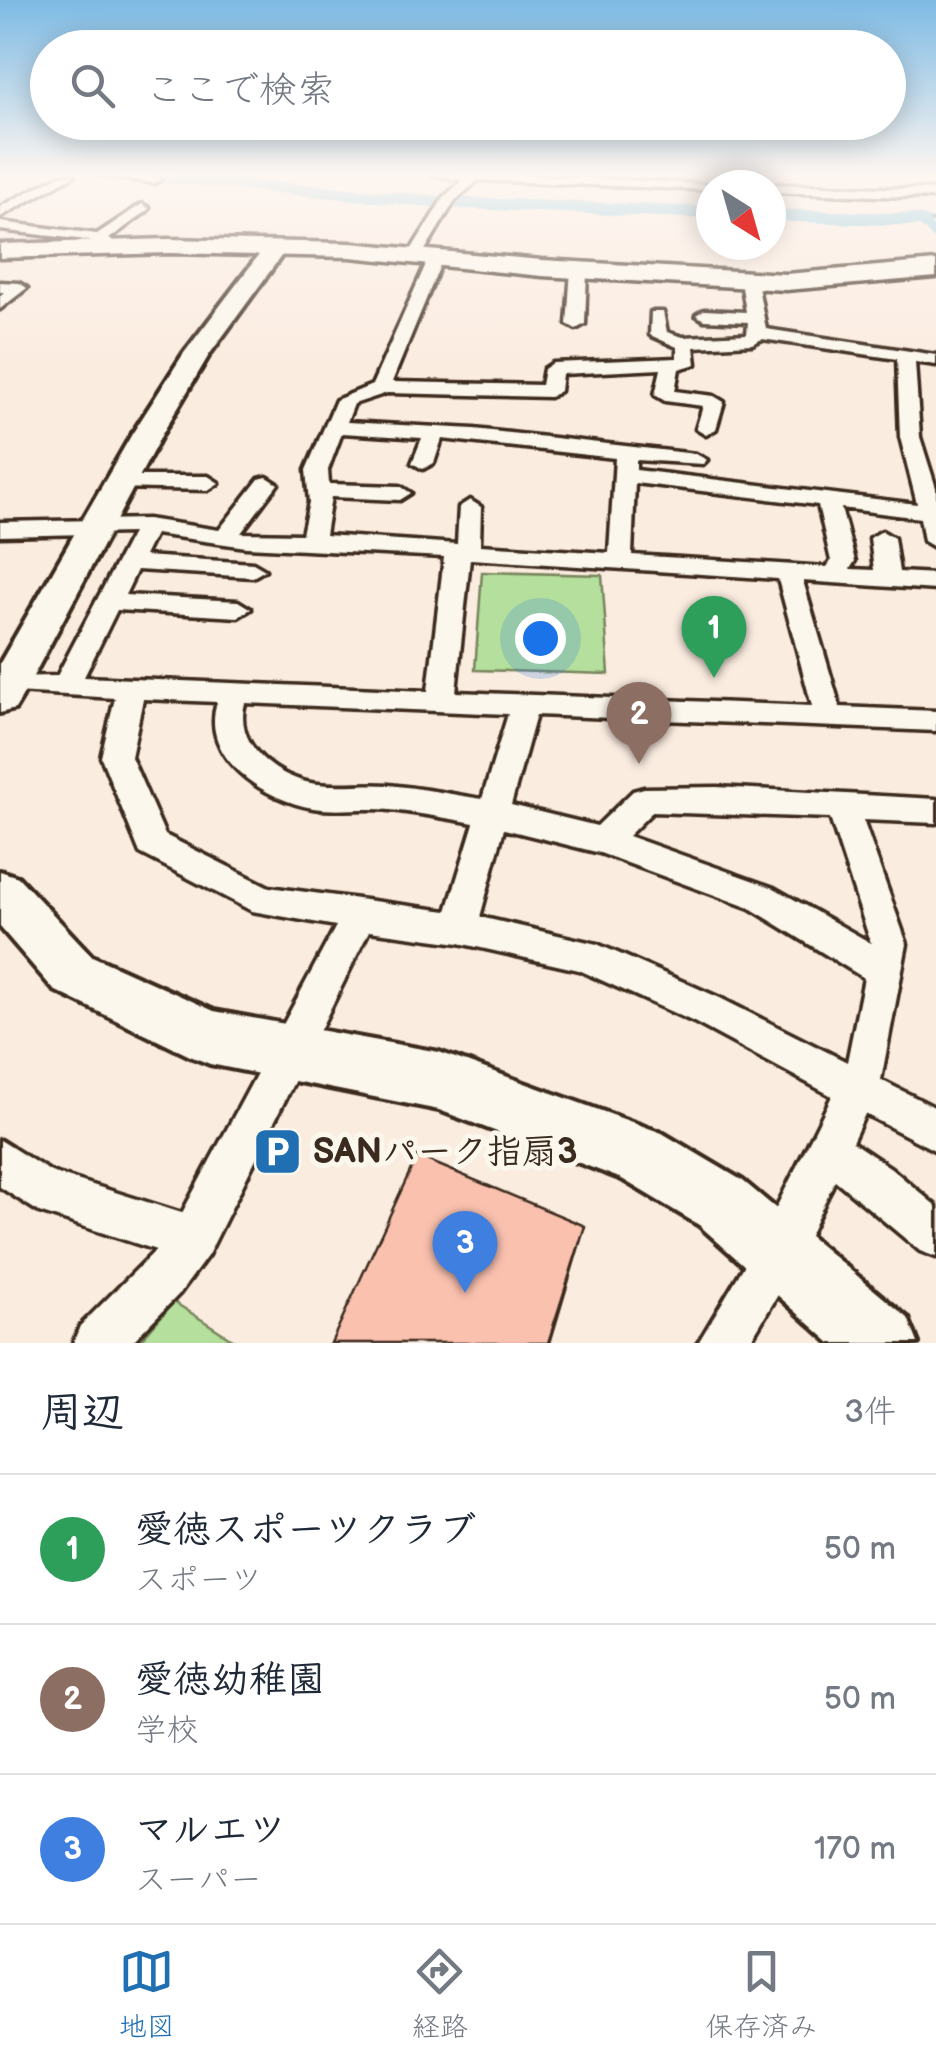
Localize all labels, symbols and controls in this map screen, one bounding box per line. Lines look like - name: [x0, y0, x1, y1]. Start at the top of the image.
- search box: [30, 30, 906, 140]
- icon: search: [65, 58, 120, 113]
- text: ここで検索: [145, 68, 335, 113]
- north arrow: [696, 170, 786, 260]
- pin: 1: [682, 596, 746, 678]
- your location: [515, 613, 566, 664]
- pin: 2: [606, 682, 672, 764]
- parking icon: SANパーク指扇3: [252, 1125, 304, 1177]
- place label: SANパーク指扇3: [313, 1131, 577, 1174]
- pin: 3: [432, 1210, 498, 1293]
- text: 周辺: [40, 1388, 124, 1439]
- text: 3件: [844, 1393, 896, 1432]
- text: 愛徳スポーツクラブ: [135, 1508, 476, 1553]
- text: 1: [66, 1530, 79, 1569]
- text: 50 m: [824, 1530, 896, 1569]
- text: スポーツ: [135, 1561, 262, 1600]
- text: 愛徳幼稚園: [135, 1658, 325, 1703]
- text: 2: [63, 1680, 82, 1719]
- text: 50 m: [824, 1680, 896, 1719]
- text: 学校: [135, 1711, 199, 1750]
- text: マルエツ: [135, 1808, 286, 1853]
- text: 3: [63, 1830, 82, 1869]
- text: 170 m: [814, 1830, 896, 1869]
- text: スーパー: [135, 1861, 262, 1900]
- tab: 地図: [119, 1944, 175, 2044]
- tab: 経路: [412, 1944, 468, 2044]
- tab: 保存済み: [705, 1944, 817, 2044]

